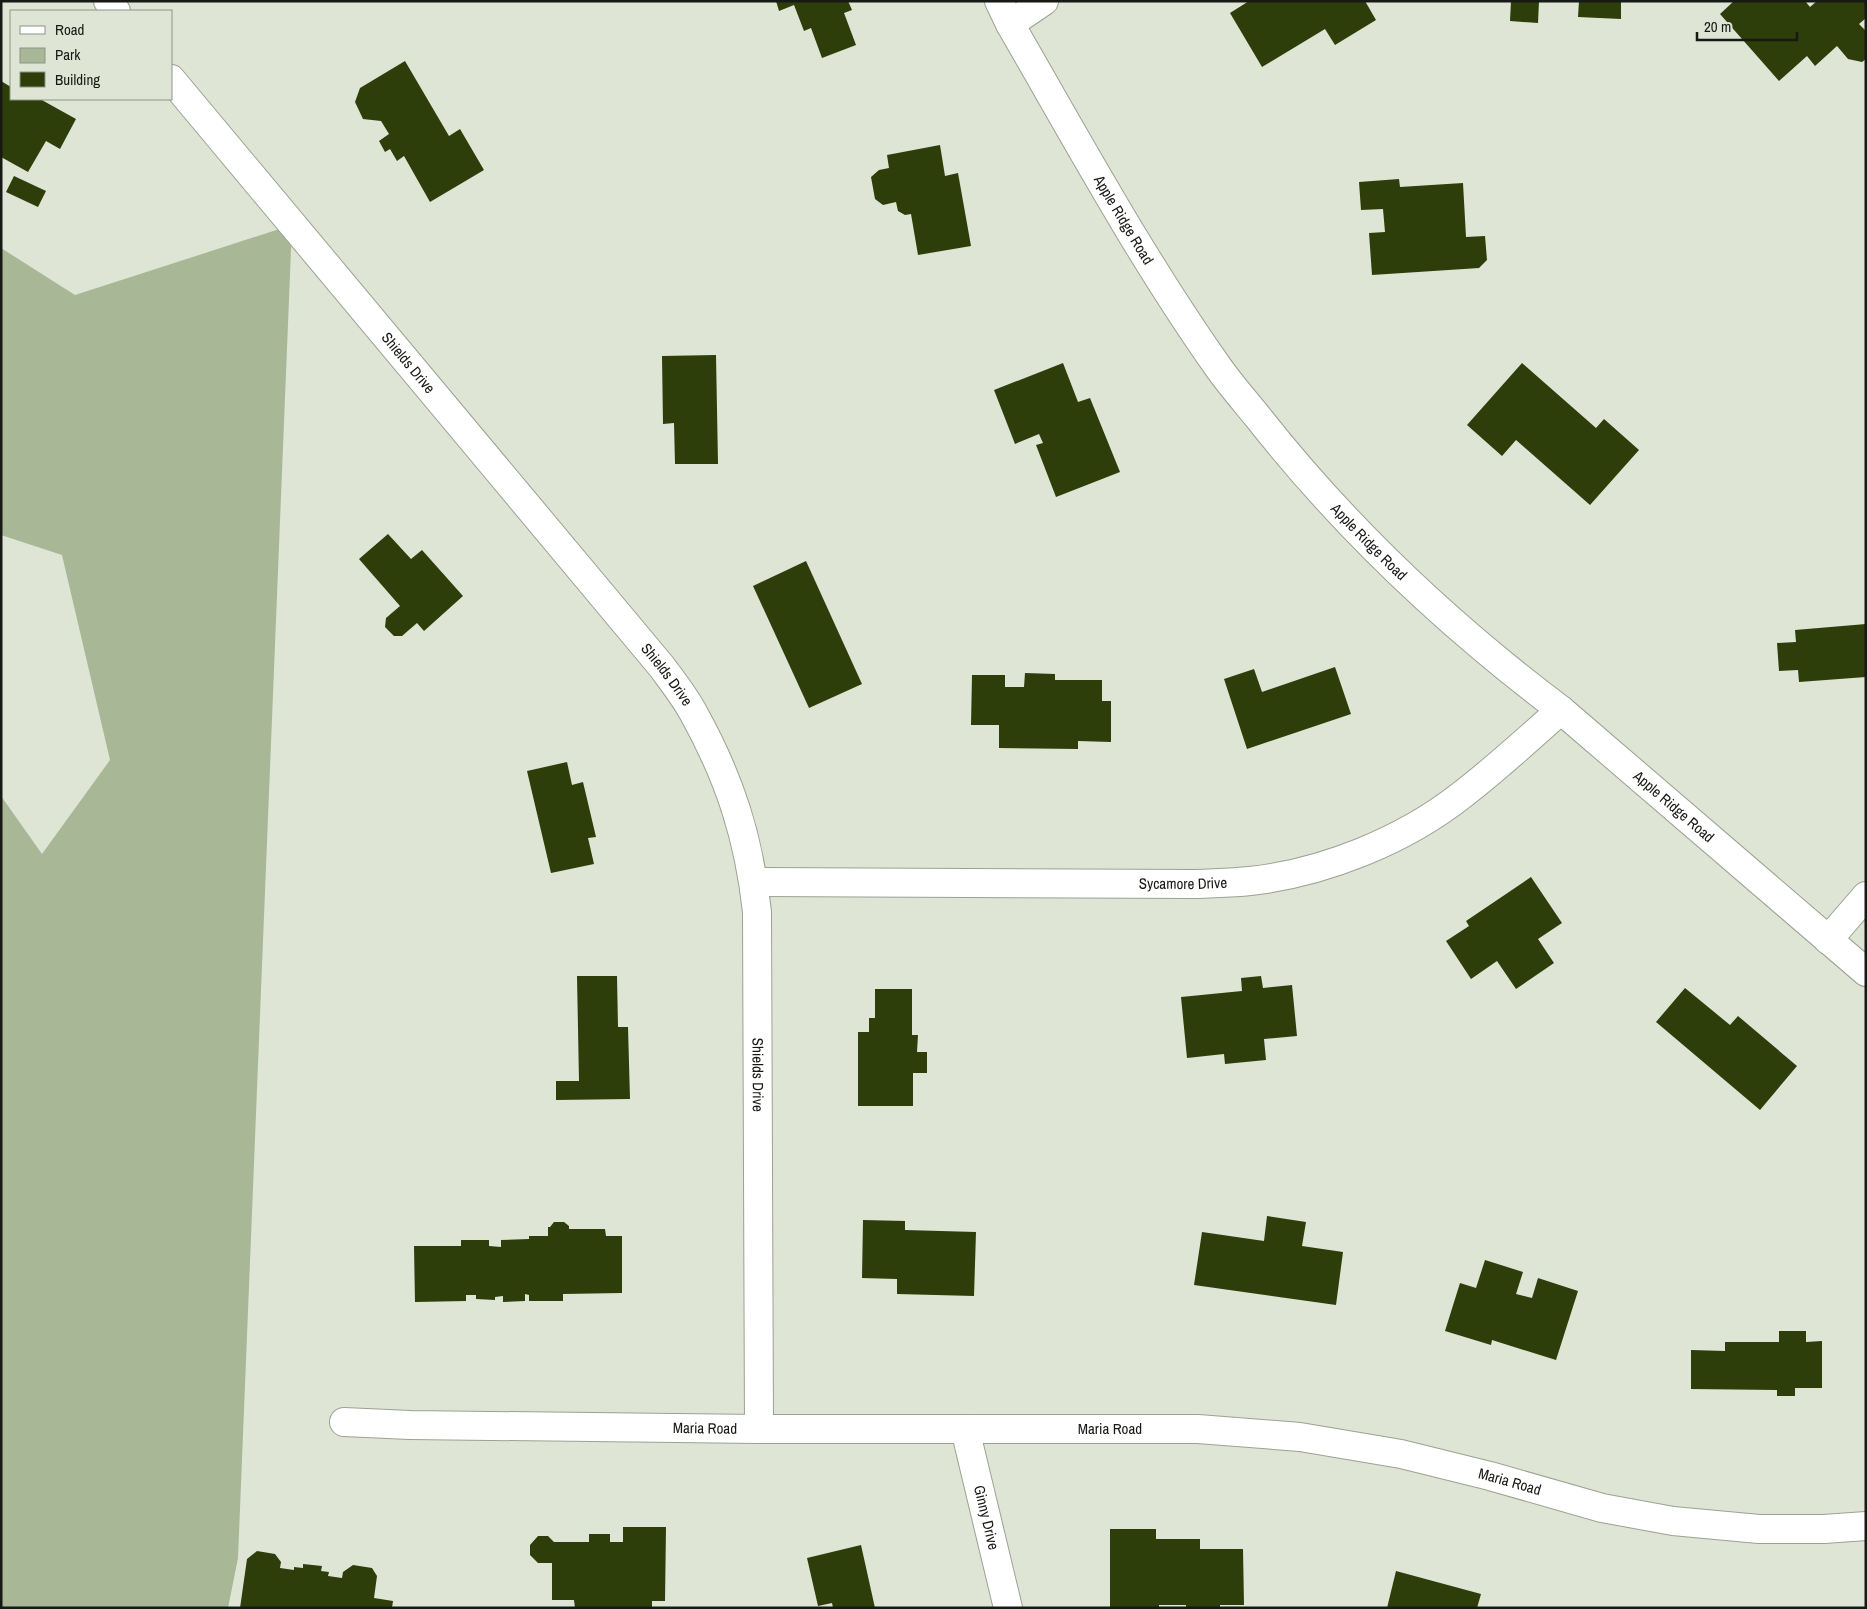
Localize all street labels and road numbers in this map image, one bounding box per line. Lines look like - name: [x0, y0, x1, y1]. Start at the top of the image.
- street label: Apple Ridge Road: [1089, 170, 1159, 268]
- street label: Shields Drive: [377, 328, 440, 398]
- street label: Apple Ridge Road: [1326, 498, 1412, 585]
- street label: Shields Drive: [636, 638, 698, 710]
- street label: Apple Ridge Road: [1628, 765, 1719, 847]
- street label: Sycamore Drive: [1139, 872, 1228, 894]
- street label: Shields Drive: [747, 1038, 769, 1112]
- street label: Maria Road: [673, 1417, 737, 1439]
- street label: Maria Road: [1078, 1418, 1142, 1439]
- street label: Maria Road: [1476, 1463, 1544, 1500]
- street label: Ginny Drive: [969, 1483, 1005, 1552]

